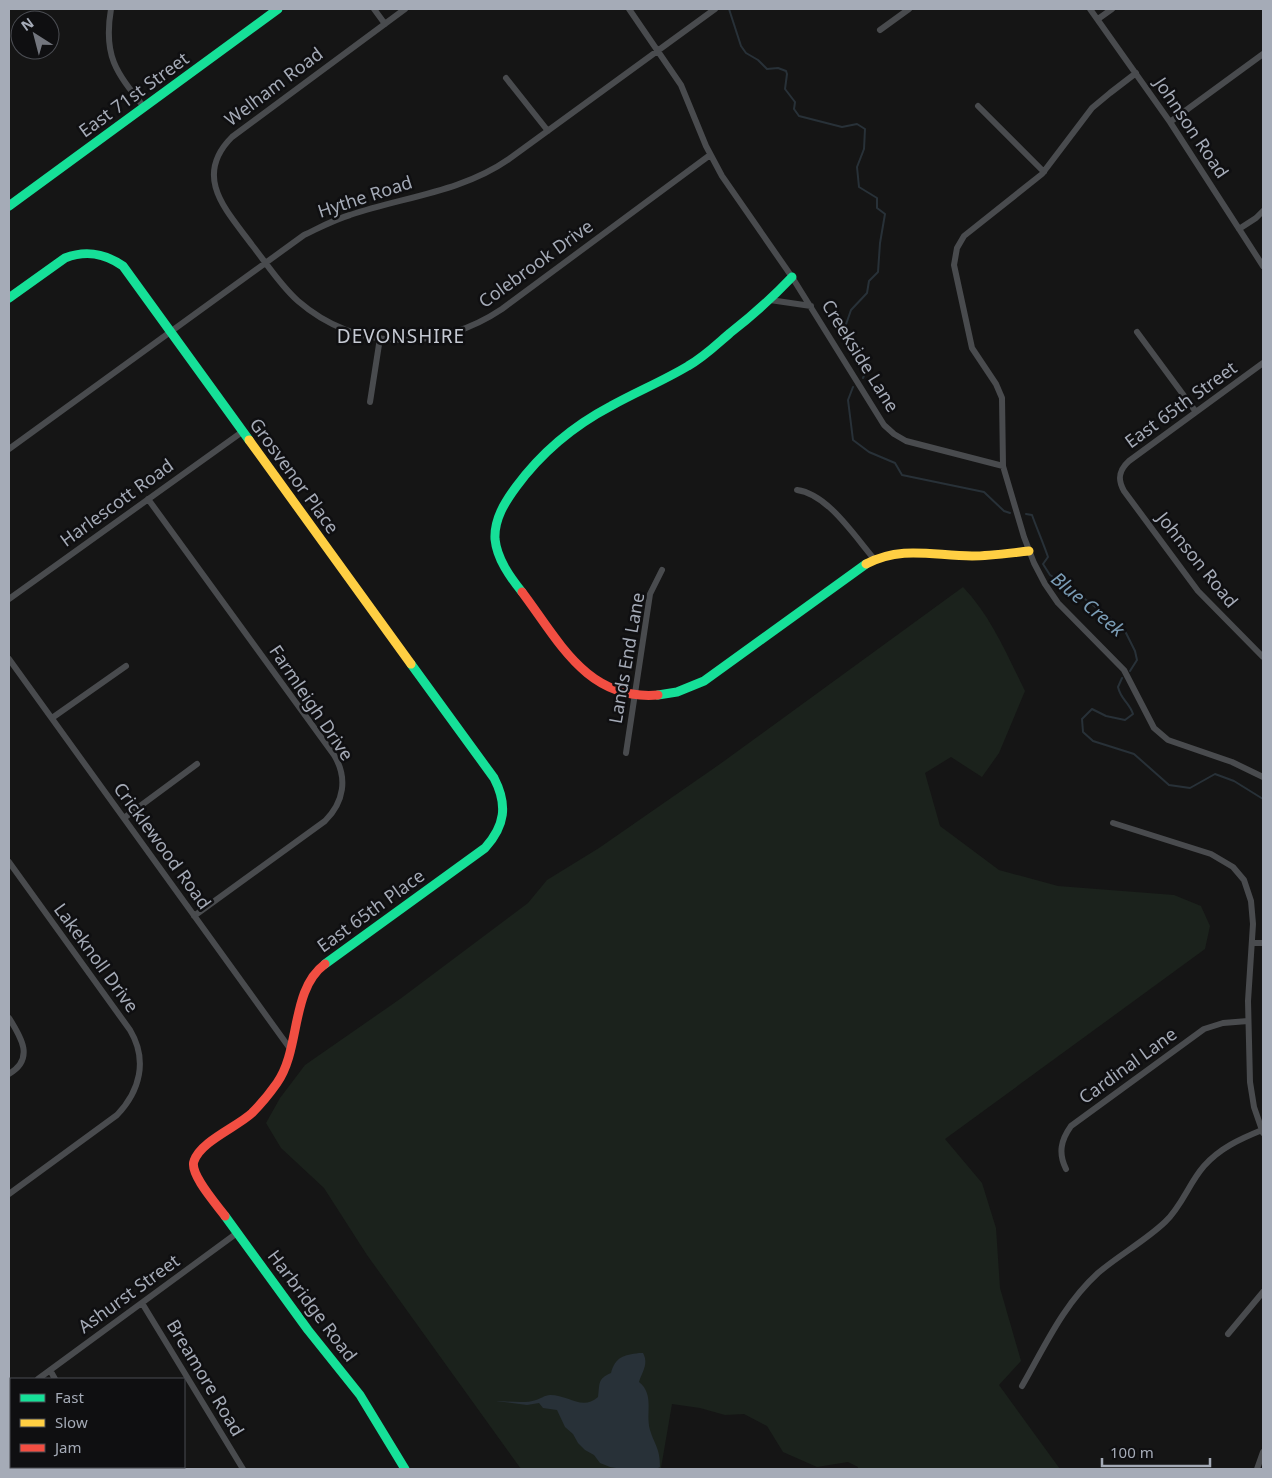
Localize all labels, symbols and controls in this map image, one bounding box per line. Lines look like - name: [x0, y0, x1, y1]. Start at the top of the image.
- north arrow: [10, 10, 60, 60]
- text: N: [17, 13, 37, 35]
- street label: Welham Road: [219, 41, 327, 131]
- street label: East 71st Street: [74, 46, 194, 142]
- street label: Johnson Road: [1148, 71, 1234, 182]
- street label: Hythe Road: [314, 169, 415, 223]
- street label: Colebrook Drive: [473, 214, 597, 313]
- street label: Creekside Lane: [817, 295, 905, 416]
- district label: DEVONSHIRE: [337, 323, 465, 349]
- street label: East 65th Street: [1120, 355, 1242, 453]
- street label: Grosvenor Place: [245, 413, 345, 538]
- street label: Harlescott Road: [55, 453, 178, 552]
- street label: Johnson Road: [1150, 505, 1244, 612]
- water label: Blue Creek: [1046, 566, 1131, 643]
- street label: Lands End Lane: [603, 590, 649, 725]
- street label: Farmleigh Drive: [264, 640, 359, 765]
- street label: Cricklewood Road: [109, 777, 217, 914]
- street label: East 65th Place: [312, 863, 429, 957]
- street label: Lakeknoll Drive: [49, 898, 145, 1017]
- street label: Cardinal Lane: [1074, 1022, 1181, 1109]
- street label: Harbridge Road: [263, 1245, 363, 1366]
- street label: Ashurst Street: [73, 1248, 184, 1338]
- street label: Breamore Road: [162, 1315, 250, 1440]
- legend: [10, 1378, 185, 1468]
- text: Fast: [55, 1387, 84, 1407]
- text: Slow: [55, 1412, 88, 1432]
- scale bar: [1102, 1436, 1210, 1468]
- text: Jam: [53, 1437, 82, 1457]
- text: 100 m: [1110, 1442, 1154, 1462]

